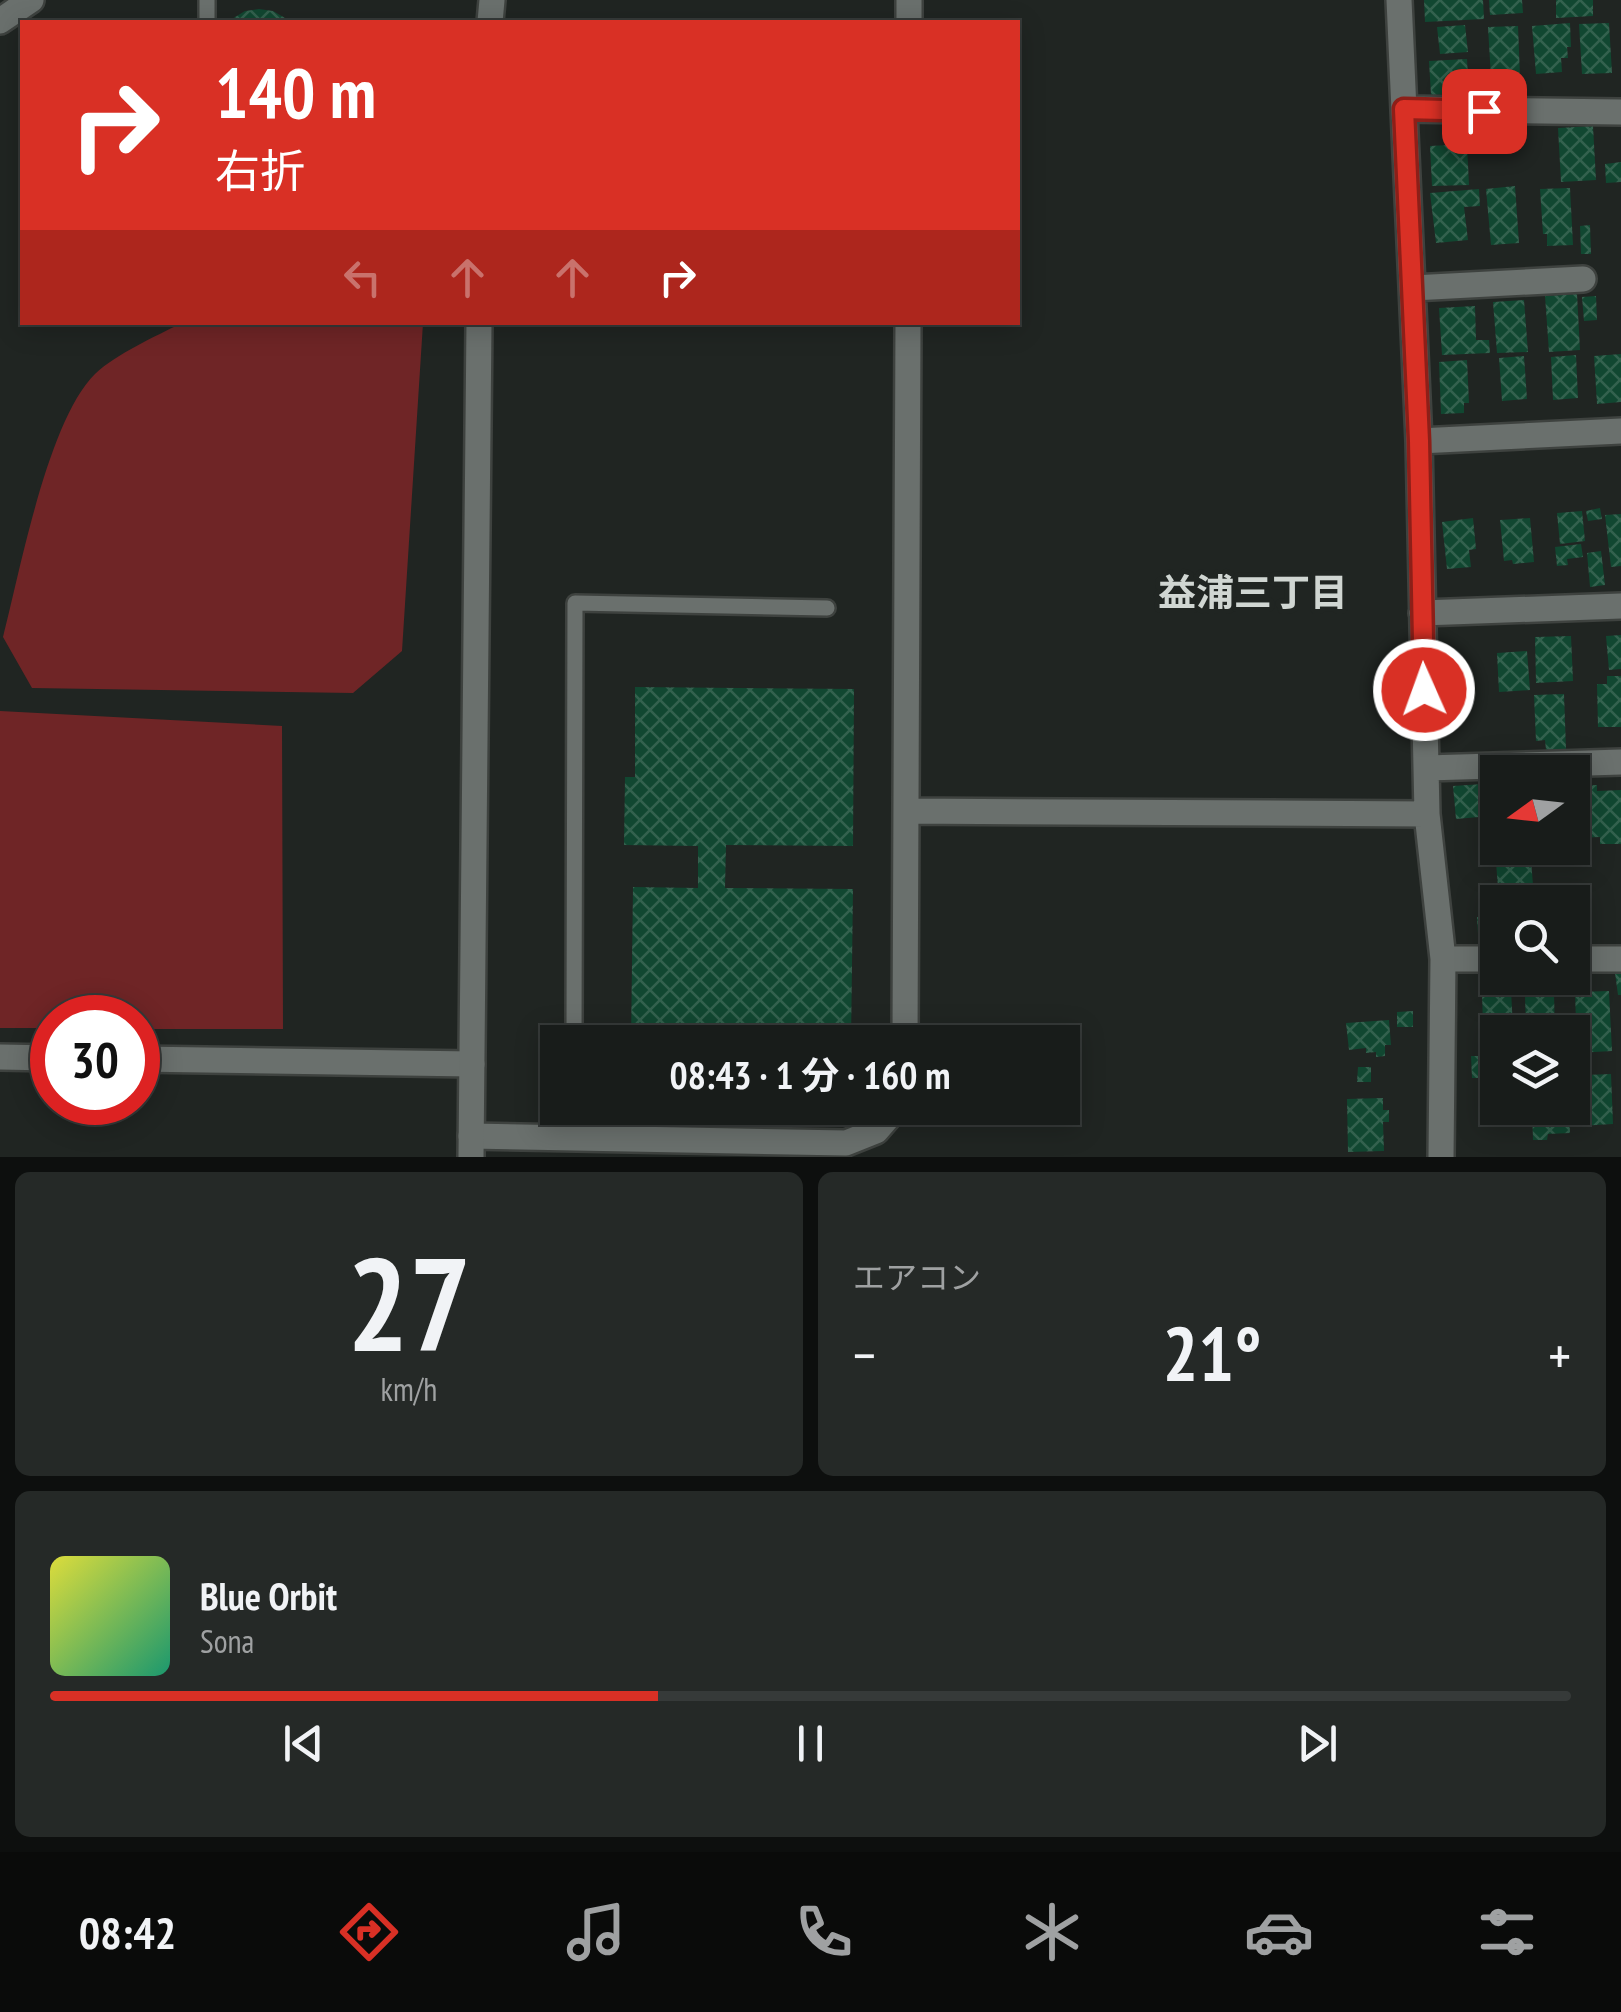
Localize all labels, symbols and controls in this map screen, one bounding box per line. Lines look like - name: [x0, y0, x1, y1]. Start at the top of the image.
- text: 140 m: [215, 47, 376, 137]
- icon: right: [50, 60, 180, 190]
- pin: [1442, 69, 1527, 154]
- icon: arrive: [1457, 84, 1512, 139]
- text: 右折: [215, 141, 305, 199]
- icon: left: [335, 250, 390, 305]
- icon: ahead: [440, 250, 495, 305]
- icon: ahead: [545, 250, 600, 305]
- icon: right: [650, 250, 705, 305]
- district label: 益浦三丁目: [1158, 567, 1348, 616]
- position arrow: [1372, 638, 1476, 742]
- north arrow: [1480, 755, 1590, 865]
- map controls: [1480, 755, 1590, 1125]
- button: search: [1480, 885, 1590, 995]
- speed limit sign: 30: [30, 995, 160, 1125]
- button: layers: [1480, 1015, 1590, 1125]
- text: 08:43 · 1 分 · 160 m: [670, 1050, 950, 1099]
- text: 27: [347, 1219, 471, 1387]
- text: エアコン: [853, 1256, 981, 1298]
- text: 21°: [1162, 1305, 1262, 1402]
- text: −: [853, 1319, 876, 1390]
- text: +: [1548, 1319, 1571, 1390]
- text: km/h: [381, 1368, 437, 1410]
- text: Blue Orbit: [200, 1571, 337, 1620]
- text: Sona: [200, 1620, 254, 1662]
- icon: previous: [276, 1716, 331, 1771]
- icon: pause: [783, 1716, 838, 1771]
- icon: next: [1290, 1716, 1345, 1771]
- icon: directions: [334, 1897, 404, 1967]
- icon: music: [561, 1897, 631, 1967]
- icon: phone: [789, 1897, 859, 1967]
- icon: climate: [1017, 1897, 1087, 1967]
- icon: car: [1244, 1897, 1314, 1967]
- icon: filters: [1472, 1897, 1542, 1967]
- text: 08:42: [79, 1903, 176, 1961]

